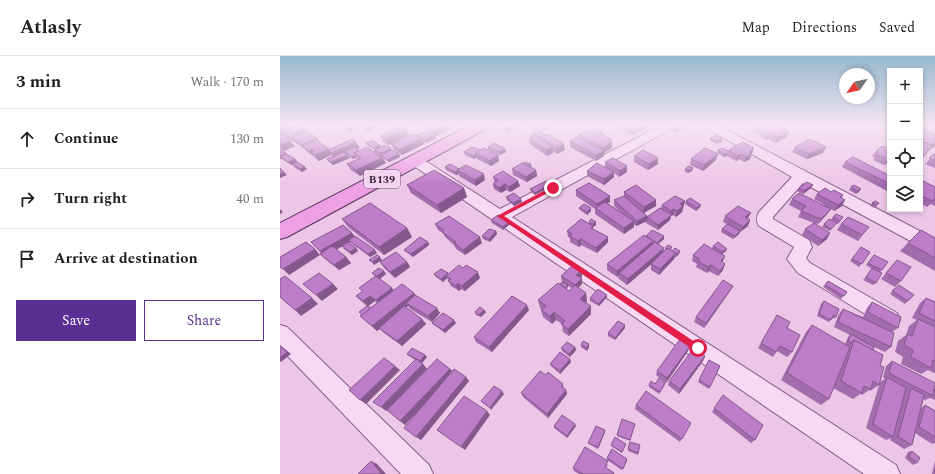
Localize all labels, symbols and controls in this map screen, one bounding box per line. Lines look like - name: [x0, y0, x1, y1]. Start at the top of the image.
- text: Atlasly: [20, 13, 81, 42]
- text: Map: [742, 17, 770, 38]
- text: Directions: [792, 17, 857, 38]
- text: Saved: [879, 17, 915, 38]
- north arrow: [839, 68, 875, 104]
- map controls: [887, 68, 923, 212]
- button: +: [887, 68, 923, 104]
- text: 3 min: [16, 69, 61, 95]
- text: Walk · 170 m: [190, 72, 264, 92]
- button: −: [887, 104, 923, 140]
- text: Continue: [54, 127, 119, 150]
- icon: ahead: [16, 128, 38, 150]
- text: 130 m: [230, 129, 264, 149]
- button: locate: [887, 140, 923, 176]
- road number: B139: [364, 170, 400, 188]
- button: layers: [887, 176, 923, 212]
- route end: [544, 179, 562, 197]
- text: Turn right: [54, 187, 127, 210]
- icon: right: [16, 188, 38, 210]
- text: 40 m: [237, 189, 264, 209]
- text: Arrive at destination: [54, 247, 198, 270]
- icon: arrive: [16, 248, 38, 270]
- button: Save: [16, 300, 136, 341]
- button: Share: [144, 300, 264, 341]
- route start: [689, 339, 707, 357]

